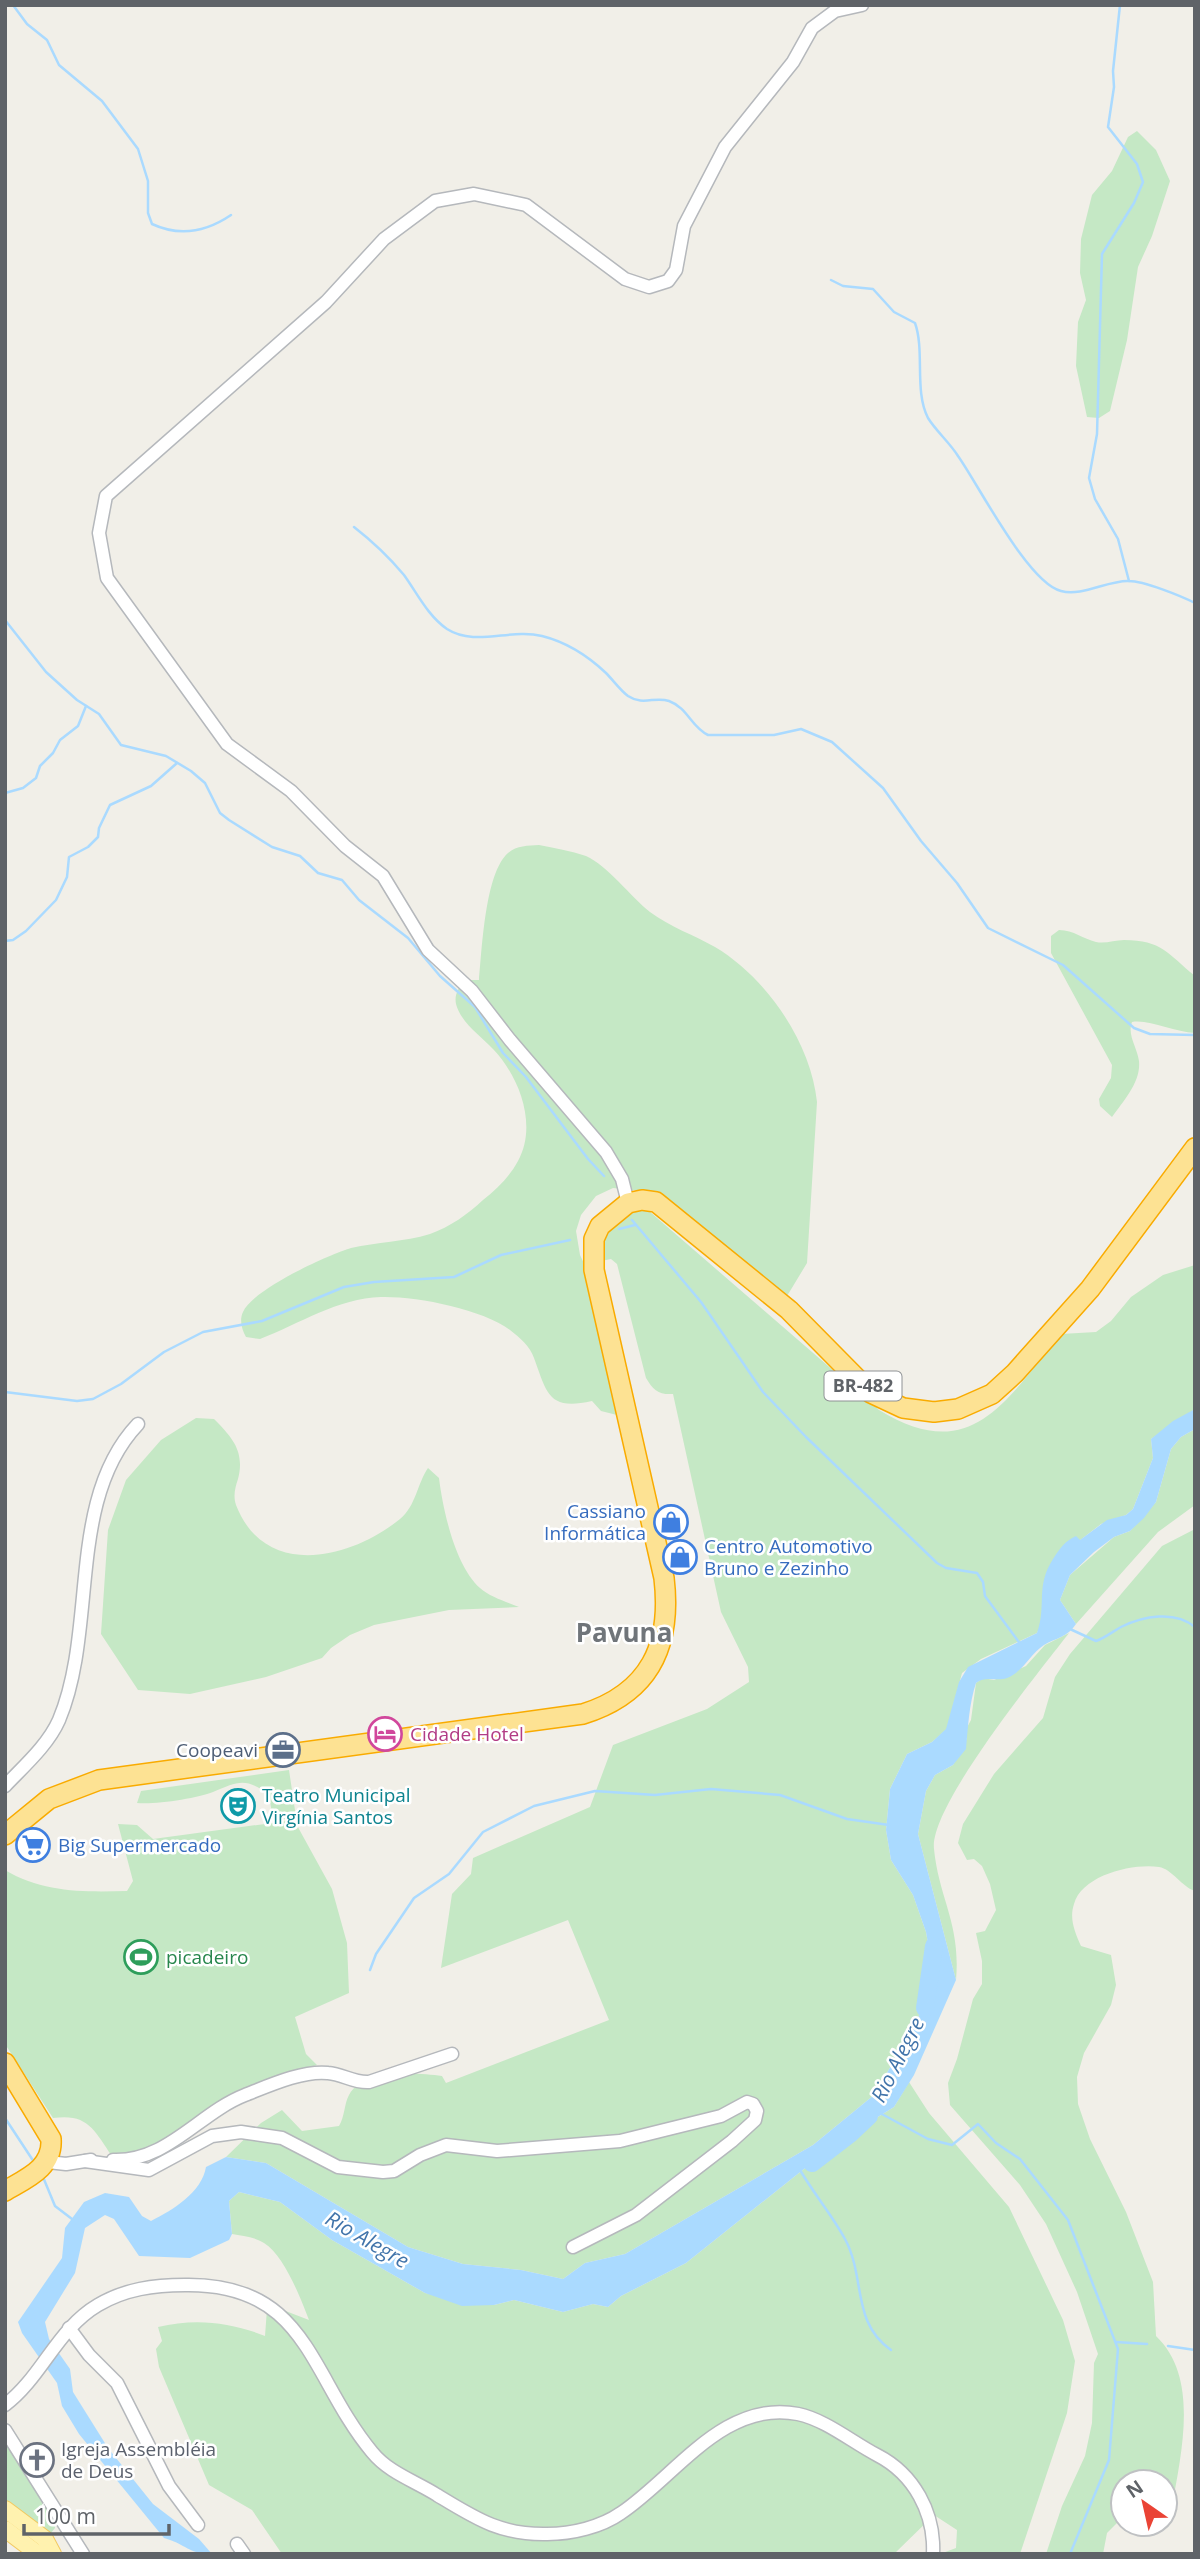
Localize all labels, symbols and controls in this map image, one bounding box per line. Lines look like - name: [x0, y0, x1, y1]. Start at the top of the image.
- road number: BR-482: [824, 1372, 902, 1400]
- place label: Cassiano Informática: [544, 1498, 646, 1546]
- shop icon: Cassiano Informática: [652, 1503, 690, 1541]
- place label: Centro Automotivo Bruno e Zezinho: [704, 1533, 873, 1581]
- shop icon: Centro Automotivo Bruno e Zezinho: [661, 1538, 699, 1576]
- district label: Pavuna: [576, 1614, 672, 1650]
- hotel icon: Cidade Hotel: [366, 1715, 404, 1753]
- place label: Cidade Hotel: [410, 1721, 524, 1747]
- office icon: Coopeavi: [264, 1731, 302, 1769]
- place label: Coopeavi: [176, 1737, 258, 1763]
- place label: Teatro Municipal Virgínia Santos: [262, 1782, 411, 1830]
- theatre icon: Teatro Municipal Virgínia Santos: [219, 1787, 257, 1825]
- supermarket icon: Big Supermercado: [14, 1826, 52, 1864]
- place label: Big Supermercado: [58, 1832, 221, 1858]
- sports icon: picadeiro: [122, 1938, 160, 1976]
- place label: picadeiro: [166, 1944, 248, 1970]
- water label: Rio Alegre: [864, 2012, 930, 2107]
- water label: Rio Alegre: [321, 2204, 414, 2274]
- place label: Igreja Assembléia de Deus: [61, 2436, 216, 2484]
- church icon: Igreja Assembléia de Deus: [18, 2441, 56, 2479]
- north arrow: [1109, 2468, 1179, 2538]
- text: N: [1121, 2474, 1148, 2504]
- scale bar: [24, 2492, 170, 2536]
- text: 100 m: [35, 2502, 96, 2530]

